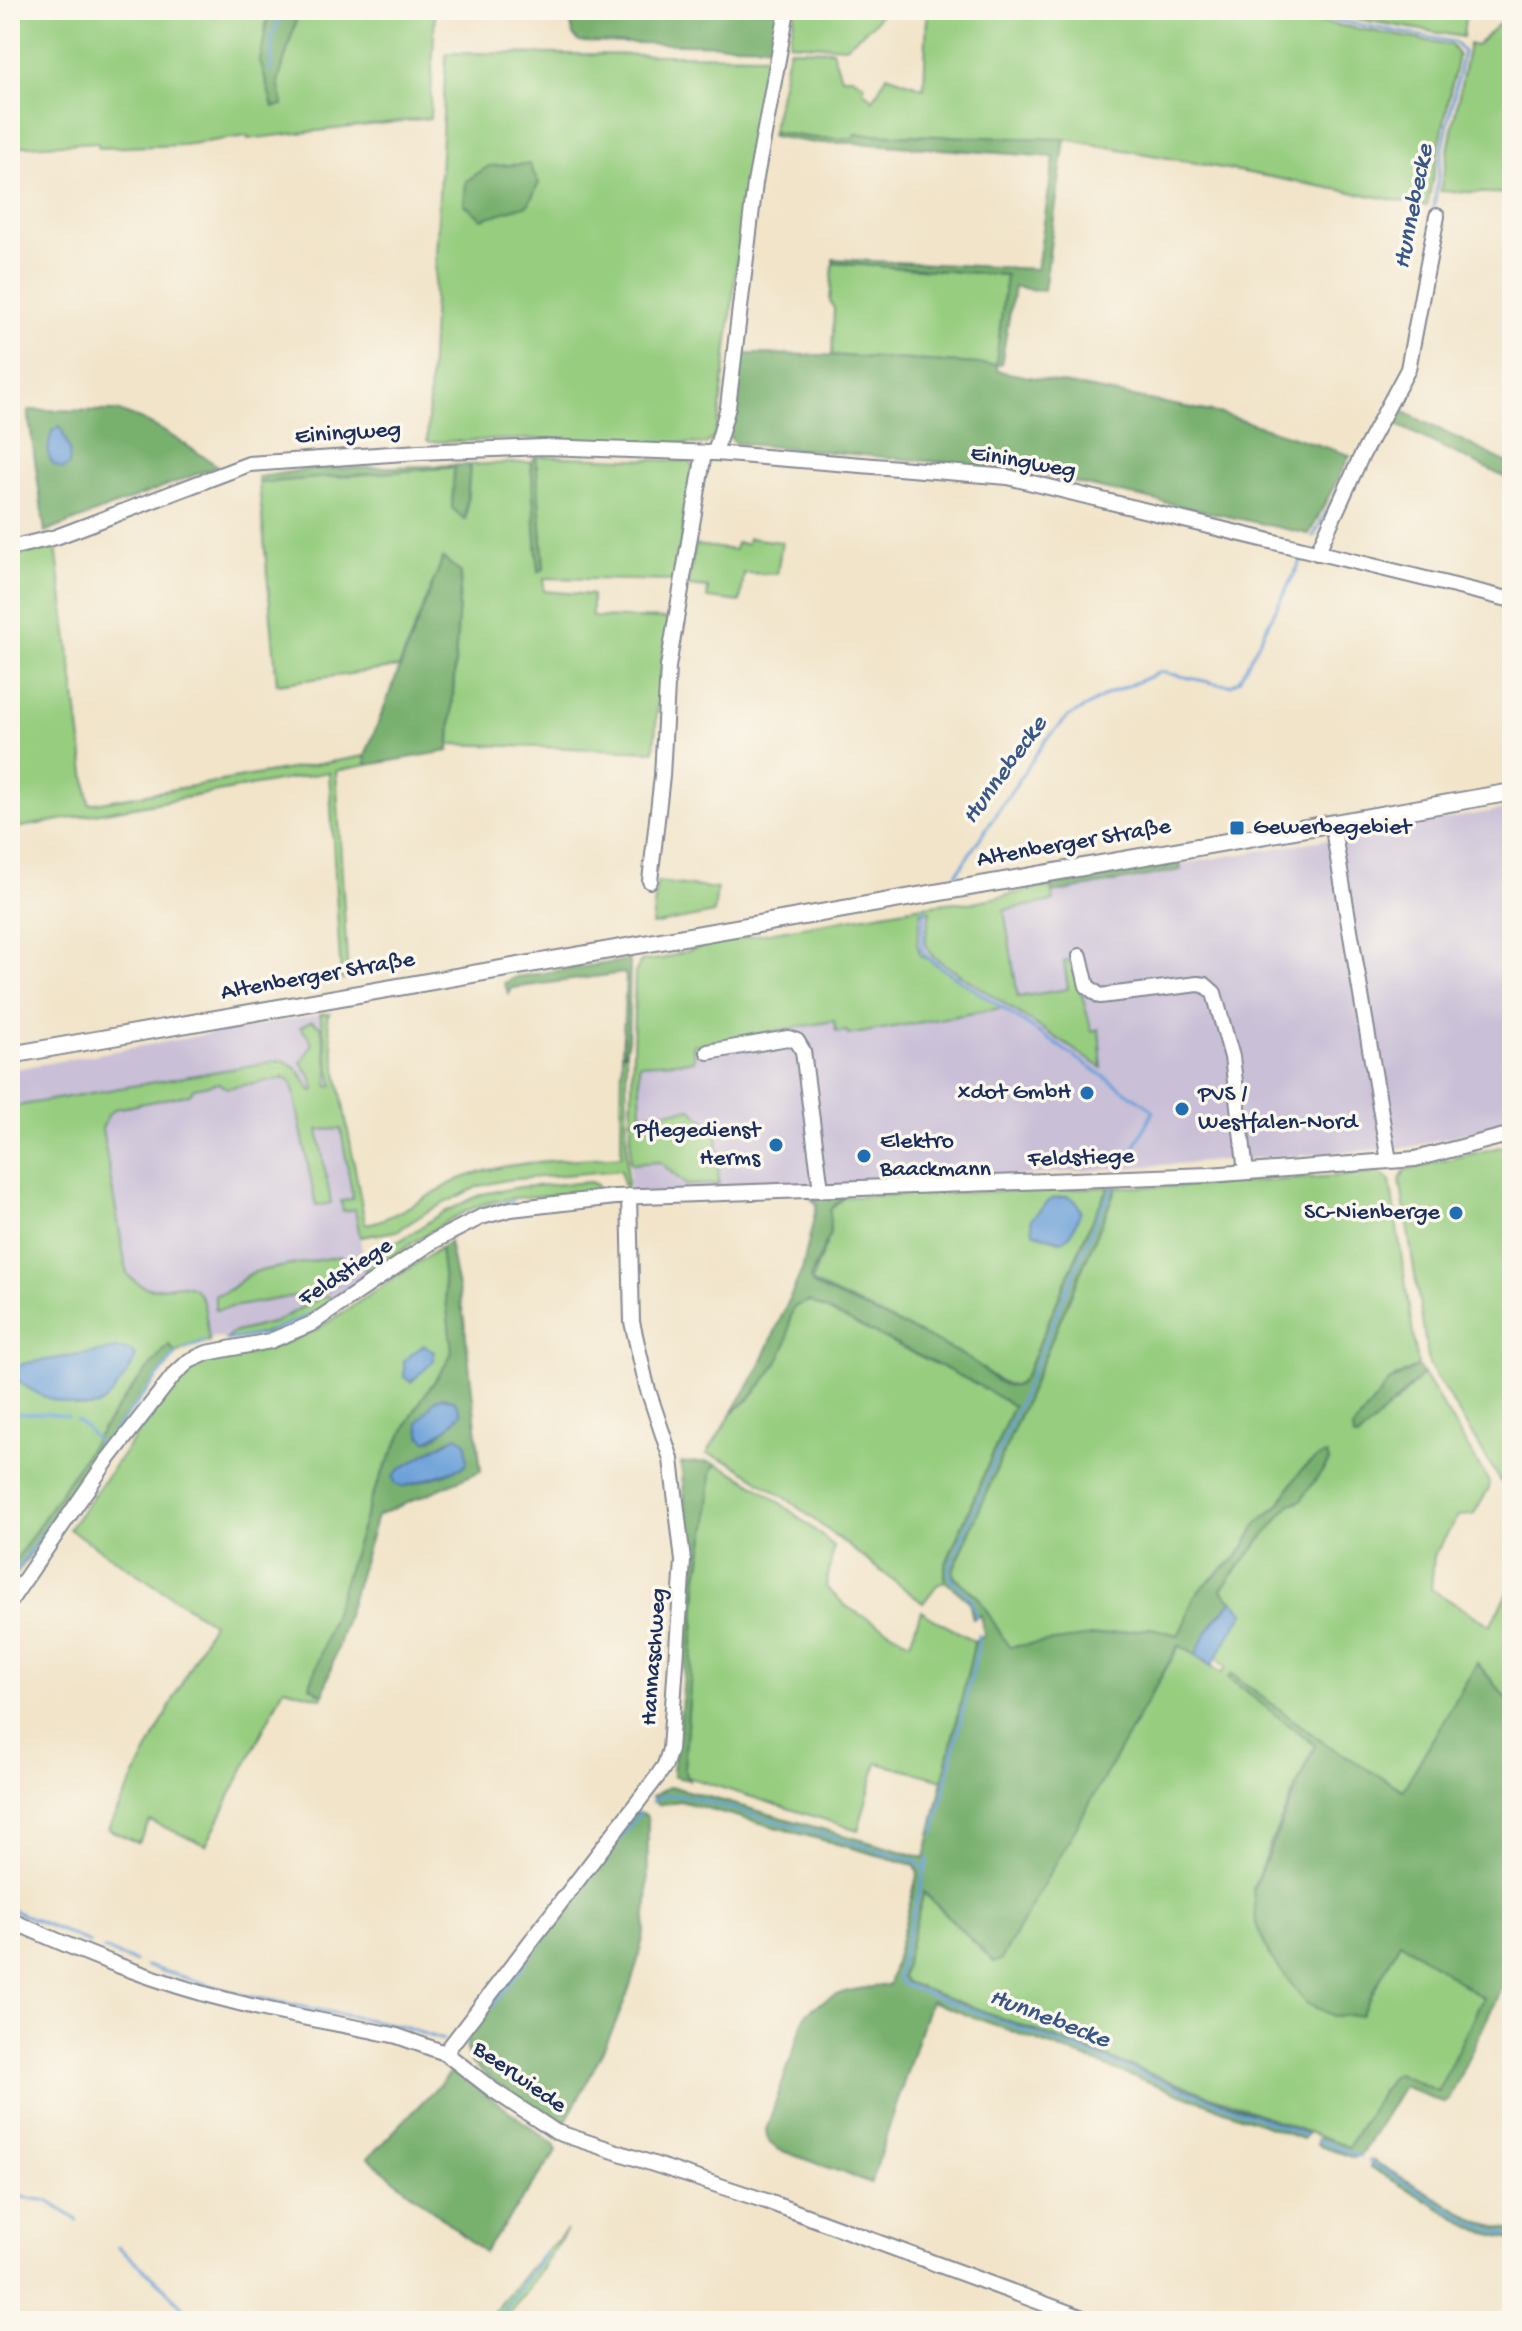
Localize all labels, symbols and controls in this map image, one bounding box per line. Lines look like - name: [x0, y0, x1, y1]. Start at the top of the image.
- water label: Hunnebecke: [1388, 141, 1443, 272]
- street label: Einingweg: [294, 416, 402, 452]
- street label: Einingweg: [968, 439, 1078, 487]
- water label: Hunnebecke: [956, 710, 1057, 831]
- street label: Altenberger Straße: [975, 813, 1174, 875]
- place label: Gewerbegebiet: [1253, 814, 1413, 843]
- marker: Gewerbegebiet: [1228, 819, 1246, 837]
- street label: Altenberger Straße: [219, 946, 418, 1008]
- place label: xdot GmbH: [958, 1079, 1071, 1108]
- place label: PVS / Westfalen-Nord: [1197, 1081, 1359, 1138]
- marker: xdot GmbH: [1078, 1084, 1096, 1102]
- marker: PVS / Westfalen-Nord: [1173, 1100, 1191, 1118]
- place label: Pflegedienst Herms: [633, 1117, 762, 1174]
- place label: Elektro Baackmann: [879, 1128, 992, 1185]
- marker: Pflegedienst Herms: [767, 1136, 785, 1154]
- street label: Feldstiege: [1026, 1143, 1135, 1175]
- marker: Elektro Baackmann: [855, 1147, 873, 1165]
- place label: SC-Nienberge: [1304, 1199, 1441, 1228]
- marker: SC-Nienberge: [1447, 1204, 1465, 1222]
- street label: Feldstiege: [293, 1232, 399, 1315]
- street label: Hannaschweg: [636, 1587, 674, 1727]
- water label: Hunnebecke: [985, 1983, 1115, 2058]
- street label: Beerwiede: [466, 2035, 572, 2121]

